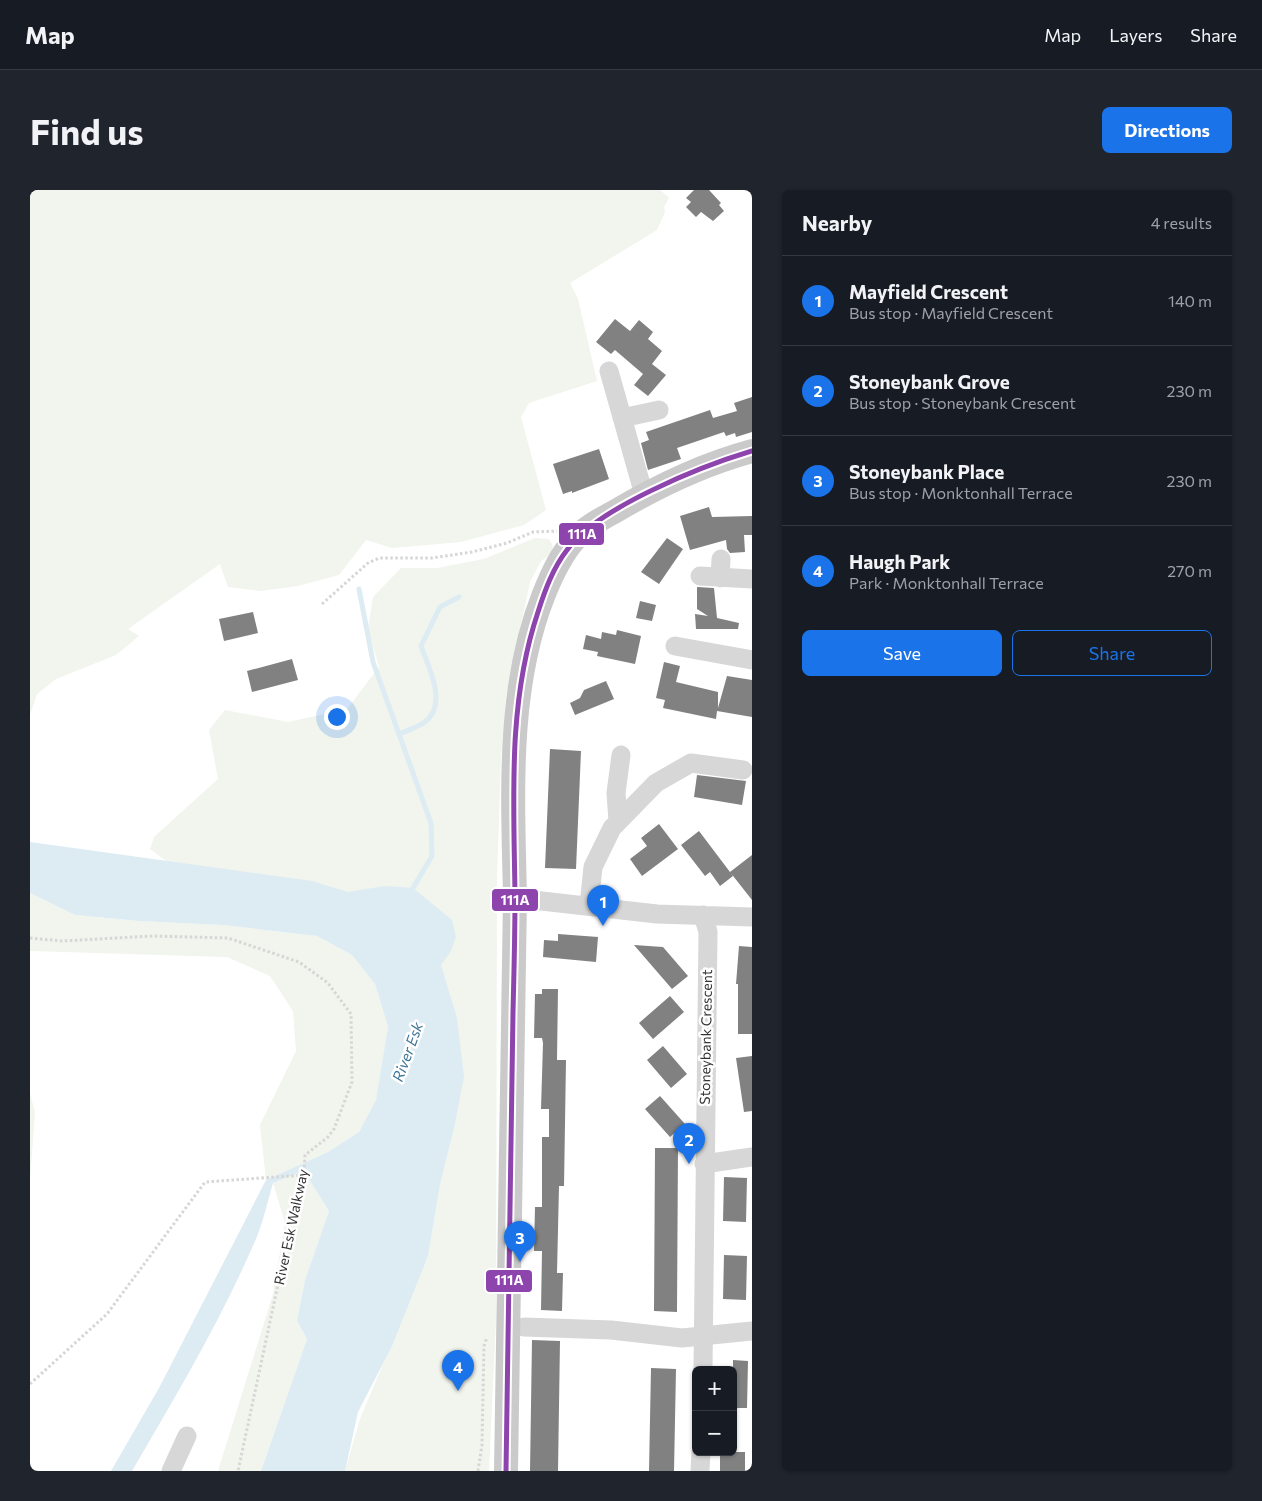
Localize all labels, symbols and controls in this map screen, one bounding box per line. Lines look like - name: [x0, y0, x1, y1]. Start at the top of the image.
- text: Map: [25, 20, 75, 49]
- text: Map: [1044, 24, 1081, 46]
- text: Layers: [1109, 24, 1162, 46]
- text: Share: [1190, 24, 1237, 46]
- button: Directions: [1102, 107, 1232, 153]
- text: Find us: [30, 109, 144, 152]
- text: Nearby: [802, 210, 872, 235]
- text: 4 results: [1151, 213, 1212, 232]
- text: Mayfield Crescent: [849, 280, 1008, 303]
- text: 1: [814, 291, 822, 310]
- text: 140 m: [1168, 291, 1212, 310]
- text: Bus stop · Mayfield Crescent: [849, 303, 1053, 322]
- text: Stoneybank Grove: [849, 370, 1010, 393]
- text: 2: [813, 381, 823, 400]
- text: 230 m: [1167, 381, 1212, 400]
- text: Bus stop · Stoneybank Crescent: [849, 393, 1076, 412]
- text: Stoneybank Place: [849, 460, 1004, 483]
- text: 3: [813, 471, 823, 490]
- text: 230 m: [1167, 471, 1212, 490]
- text: Bus stop · Monktonhall Terrace: [849, 483, 1073, 502]
- line badge: 111A: [558, 522, 605, 546]
- text: 111A: [567, 525, 597, 542]
- text: Haugh Park: [849, 550, 950, 573]
- text: 4: [813, 561, 823, 580]
- text: 270 m: [1167, 561, 1212, 580]
- text: Park · Monktonhall Terrace: [849, 573, 1044, 592]
- button: Save: [802, 630, 1002, 676]
- button: Share: [1012, 630, 1212, 676]
- your location: [324, 704, 350, 730]
- pin: 1: [587, 885, 619, 926]
- line badge: 111A: [491, 888, 539, 912]
- text: 111A: [500, 891, 530, 908]
- street label: Stoneybank Crescent: [696, 969, 715, 1105]
- water label: River Esk: [388, 1019, 426, 1084]
- pin: 2: [673, 1123, 705, 1164]
- street label: River Esk Walkway: [270, 1167, 311, 1286]
- pin: 3: [504, 1221, 536, 1262]
- line badge: 111A: [485, 1269, 533, 1293]
- text: 111A: [494, 1271, 524, 1288]
- pin: 4: [442, 1350, 474, 1391]
- map controls: [692, 1366, 737, 1456]
- button: +: [692, 1366, 737, 1411]
- button: −: [692, 1411, 737, 1456]

